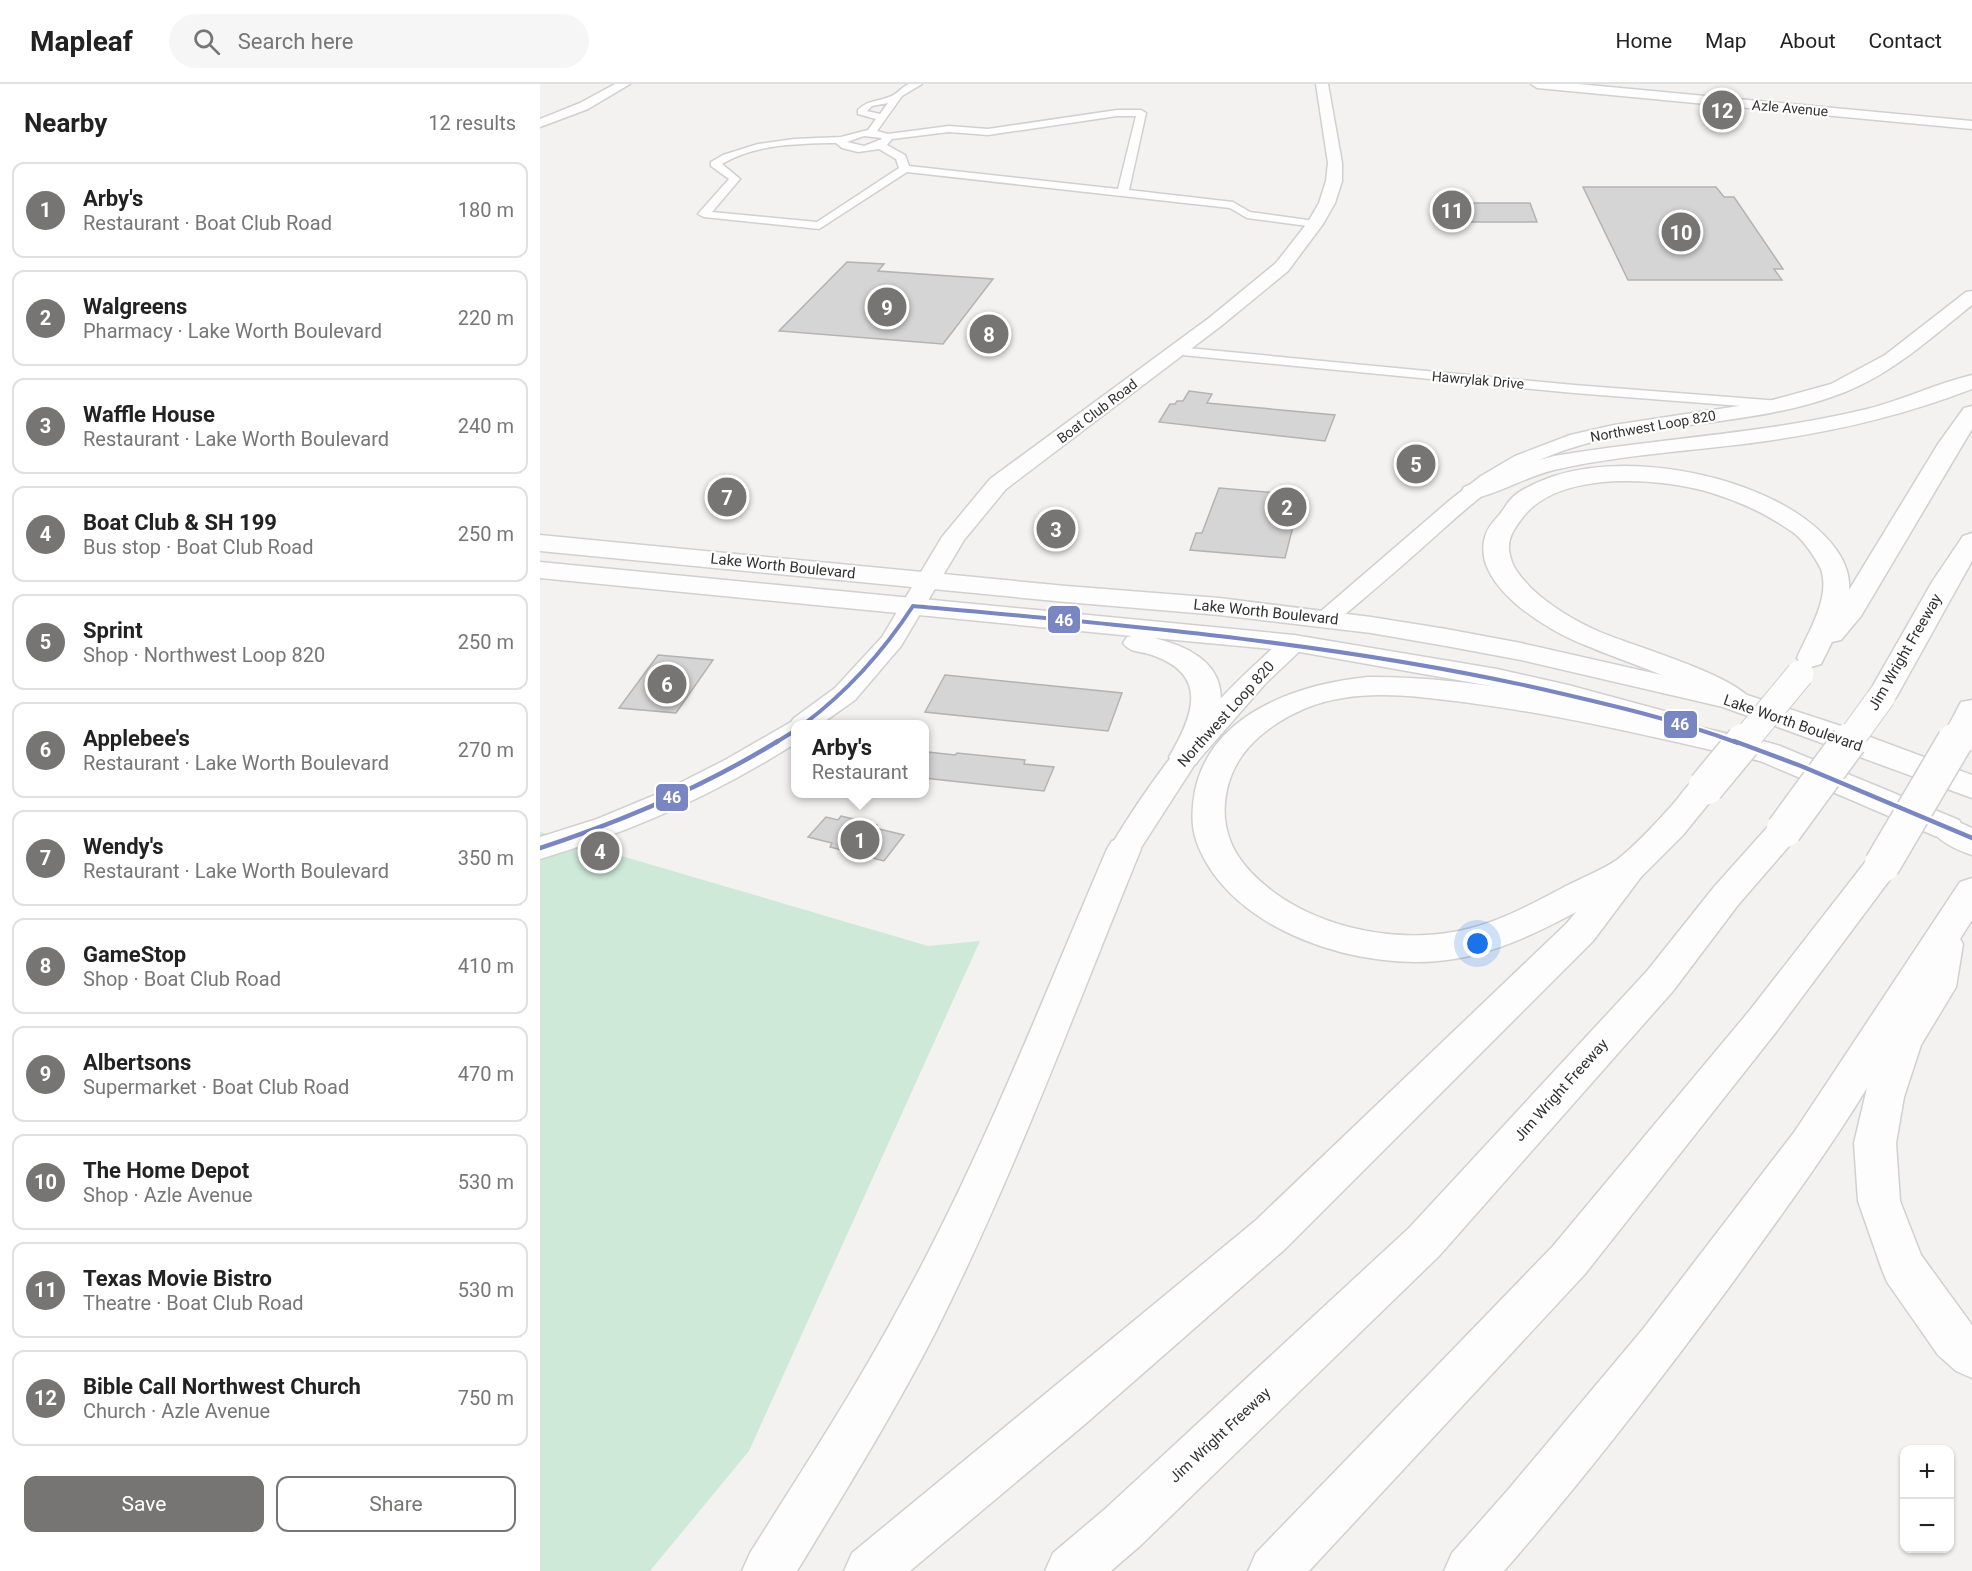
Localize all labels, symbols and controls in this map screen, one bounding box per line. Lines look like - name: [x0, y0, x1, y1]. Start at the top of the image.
- search box: [169, 14, 589, 68]
- text: Mapleaf: [30, 25, 133, 58]
- icon: search: [190, 25, 223, 58]
- text: Search here: [238, 29, 354, 54]
- text: Home: [1616, 29, 1672, 53]
- text: Map: [1705, 29, 1747, 53]
- text: About: [1780, 29, 1836, 53]
- text: Contact: [1869, 29, 1942, 53]
- pin: 12: [1702, 87, 1742, 132]
- street label: Azle Avenue: [1751, 97, 1829, 119]
- text: Nearby: [24, 108, 107, 138]
- text: 12 results: [428, 111, 516, 135]
- text: Arby's: [83, 186, 143, 211]
- pin: 11: [1432, 188, 1472, 232]
- text: 1: [40, 198, 51, 222]
- text: 180 m: [458, 198, 514, 222]
- pin: 10: [1662, 210, 1700, 254]
- text: Restaurant · Boat Club Road: [83, 211, 332, 235]
- pin: 9: [868, 284, 906, 330]
- text: Walgreens: [83, 294, 187, 319]
- text: 2: [40, 306, 51, 330]
- text: 220 m: [458, 306, 514, 330]
- pin: 8: [970, 312, 1008, 356]
- text: Pharmacy · Lake Worth Boulevard: [83, 319, 382, 343]
- street label: Hawrylak Drive: [1431, 368, 1525, 392]
- street label: Boat Club Road: [1054, 376, 1140, 446]
- text: Waffle House: [83, 402, 215, 427]
- street label: Northwest Loop 820: [1589, 407, 1717, 445]
- text: 3: [40, 414, 51, 438]
- text: 240 m: [458, 414, 514, 438]
- text: Restaurant · Lake Worth Boulevard: [83, 427, 389, 451]
- pin: 5: [1396, 442, 1436, 487]
- pin: 7: [708, 474, 747, 520]
- pin: 2: [1268, 484, 1306, 530]
- pin: 3: [1036, 506, 1076, 552]
- text: Boat Club & SH 199: [83, 510, 277, 535]
- text: 4: [40, 522, 51, 546]
- text: 250 m: [458, 522, 514, 546]
- text: Bus stop · Boat Club Road: [83, 535, 313, 559]
- street label: Lake Worth Boulevard: [710, 549, 856, 583]
- street label: Jim Wright Freeway: [1864, 591, 1946, 713]
- street label: Lake Worth Boulevard: [1193, 595, 1339, 629]
- line badge: 46: [1047, 605, 1081, 634]
- text: 46: [1055, 611, 1073, 630]
- text: Sprint: [83, 618, 143, 643]
- text: 5: [40, 630, 51, 654]
- text: 250 m: [458, 630, 514, 654]
- text: Shop · Northwest Loop 820: [83, 643, 325, 667]
- street label: Northwest Loop 820: [1174, 657, 1278, 771]
- pin: 6: [648, 662, 686, 706]
- street label: Lake Worth Boulevard: [1721, 691, 1865, 755]
- line badge: 46: [1663, 710, 1698, 739]
- text: 46: [1671, 715, 1689, 734]
- popup: [791, 720, 929, 798]
- text: Applebee's: [83, 726, 190, 751]
- text: Arby's: [812, 735, 872, 760]
- text: 6: [40, 738, 51, 762]
- text: 270 m: [458, 738, 514, 762]
- text: Restaurant · Lake Worth Boulevard: [83, 751, 389, 775]
- text: Restaurant: [812, 760, 908, 784]
- line badge: 46: [655, 783, 689, 812]
- text: 46: [663, 788, 681, 807]
- pin: 1: [840, 818, 880, 862]
- pin: 4: [580, 828, 620, 873]
- text: Wendy's: [83, 834, 164, 859]
- text: 7: [40, 846, 51, 870]
- text: 350 m: [458, 846, 514, 870]
- text: Restaurant · Lake Worth Boulevard: [83, 859, 389, 883]
- your location: [1463, 929, 1492, 958]
- text: GameStop: [83, 942, 186, 967]
- text: 8: [40, 954, 51, 978]
- text: 410 m: [458, 954, 514, 978]
- text: Shop · Boat Club Road: [83, 967, 281, 991]
- street label: Jim Wright Freeway: [1510, 1035, 1612, 1145]
- text: Albertsons: [83, 1050, 191, 1075]
- text: 9: [40, 1062, 51, 1086]
- text: 470 m: [458, 1062, 514, 1086]
- text: Supermarket · Boat Club Road: [83, 1075, 349, 1099]
- text: The Home Depot: [83, 1158, 249, 1183]
- text: 10: [34, 1170, 57, 1194]
- text: 530 m: [458, 1170, 514, 1194]
- text: Shop · Azle Avenue: [83, 1183, 253, 1207]
- text: Texas Movie Bistro: [83, 1266, 272, 1291]
- text: 11: [34, 1278, 57, 1302]
- text: 530 m: [458, 1278, 514, 1302]
- text: Theatre · Boat Club Road: [83, 1291, 304, 1315]
- text: Bible Call Northwest Church: [83, 1374, 361, 1399]
- street label: Jim Wright Freeway: [1166, 1384, 1274, 1486]
- text: 12: [34, 1386, 57, 1410]
- text: 750 m: [458, 1386, 514, 1410]
- text: Church · Azle Avenue: [83, 1399, 270, 1423]
- map controls: [1900, 1445, 1954, 1553]
- button: +: [1900, 1445, 1954, 1499]
- button: Save: [24, 1476, 264, 1532]
- button: Share: [276, 1476, 516, 1532]
- button: −: [1900, 1499, 1954, 1553]

